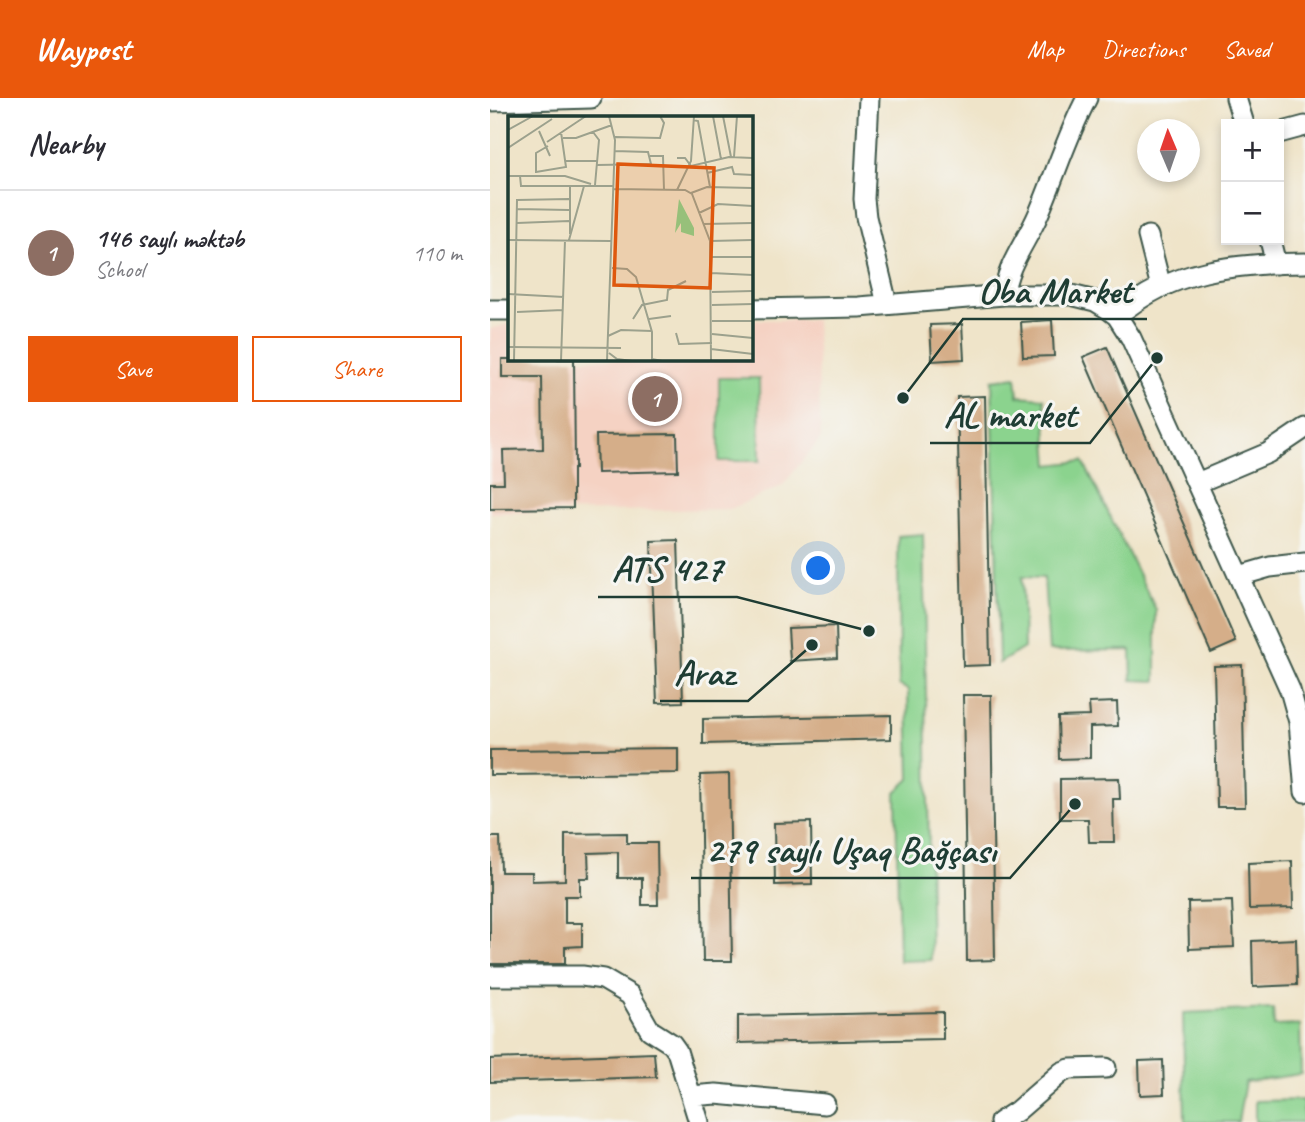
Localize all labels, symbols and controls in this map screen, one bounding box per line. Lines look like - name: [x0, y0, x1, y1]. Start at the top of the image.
- text: Waypost: [35, 28, 131, 70]
- text: Map: [1027, 34, 1064, 64]
- text: Directions: [1102, 34, 1185, 64]
- text: Saved: [1223, 34, 1270, 64]
- inset map: [508, 116, 752, 360]
- north arrow: [1137, 119, 1200, 182]
- map controls: [1221, 119, 1284, 245]
- button: +: [1221, 119, 1284, 182]
- text: Nearby: [28, 125, 104, 163]
- button: −: [1221, 182, 1284, 245]
- text: 146 saylı məktəb: [95, 222, 244, 255]
- text: 1: [46, 239, 56, 268]
- text: 110 m: [413, 239, 462, 268]
- text: School: [95, 255, 144, 284]
- callout: Oba Market: [963, 261, 1147, 319]
- text: Oba Market: [978, 267, 1136, 314]
- button: Save: [28, 336, 238, 402]
- button: Share: [252, 336, 462, 402]
- pin: 1: [632, 373, 678, 425]
- callout: AL market: [930, 385, 1090, 443]
- text: AL market: [944, 391, 1080, 438]
- callout: ATS 427: [598, 539, 737, 597]
- text: ATS 427: [612, 545, 726, 592]
- your location: [801, 551, 835, 585]
- callout: Araz: [660, 643, 748, 701]
- text: Araz: [674, 649, 738, 696]
- callout: 279 saylı Uşaq Bağçası: [691, 820, 1010, 878]
- text: 279 saylı Uşaq Bağçası: [706, 826, 998, 873]

